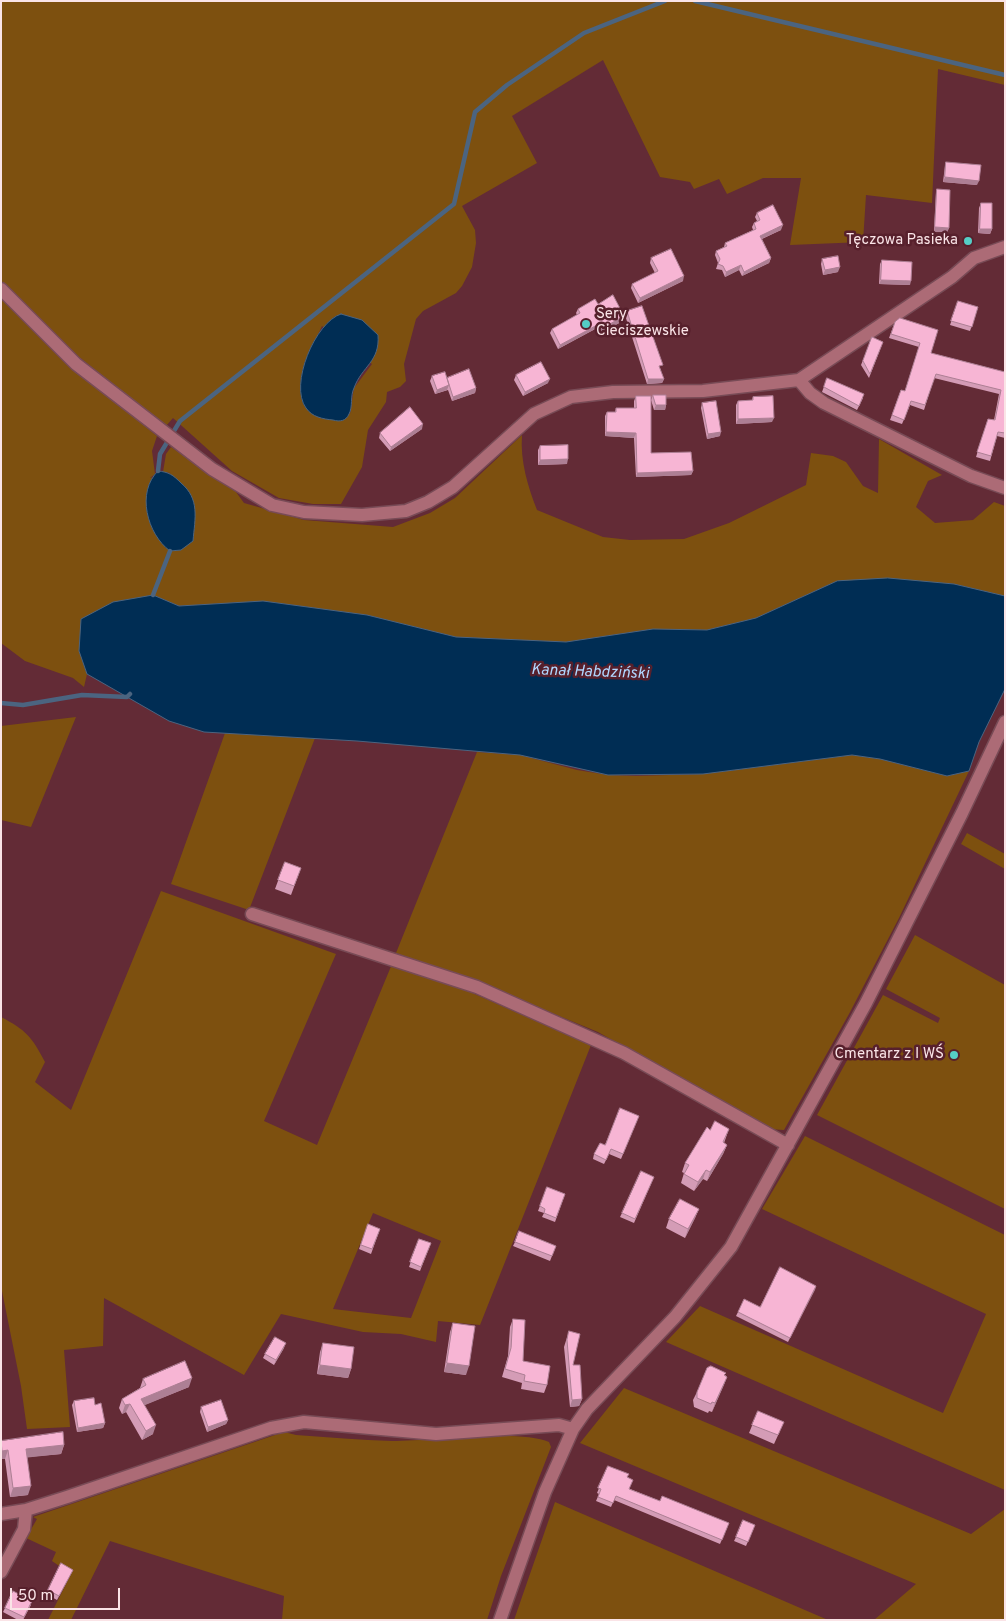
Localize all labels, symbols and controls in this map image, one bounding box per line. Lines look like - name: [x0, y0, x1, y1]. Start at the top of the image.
- place label: Tęczowa Pasieka: [846, 232, 958, 250]
- marker: Tęczowa Pasieka: [962, 235, 974, 247]
- place label: Sery Cieciszewskie: [596, 306, 689, 341]
- marker: Sery Cieciszewskie: [580, 318, 592, 330]
- water label: Kanał Habdziński: [531, 661, 649, 685]
- place label: Cmentarz z I WŚ: [834, 1046, 944, 1064]
- marker: Cmentarz z I WŚ: [948, 1049, 960, 1061]
- scale bar: [12, 1578, 122, 1610]
- text: 50 m: [18, 1587, 53, 1606]

